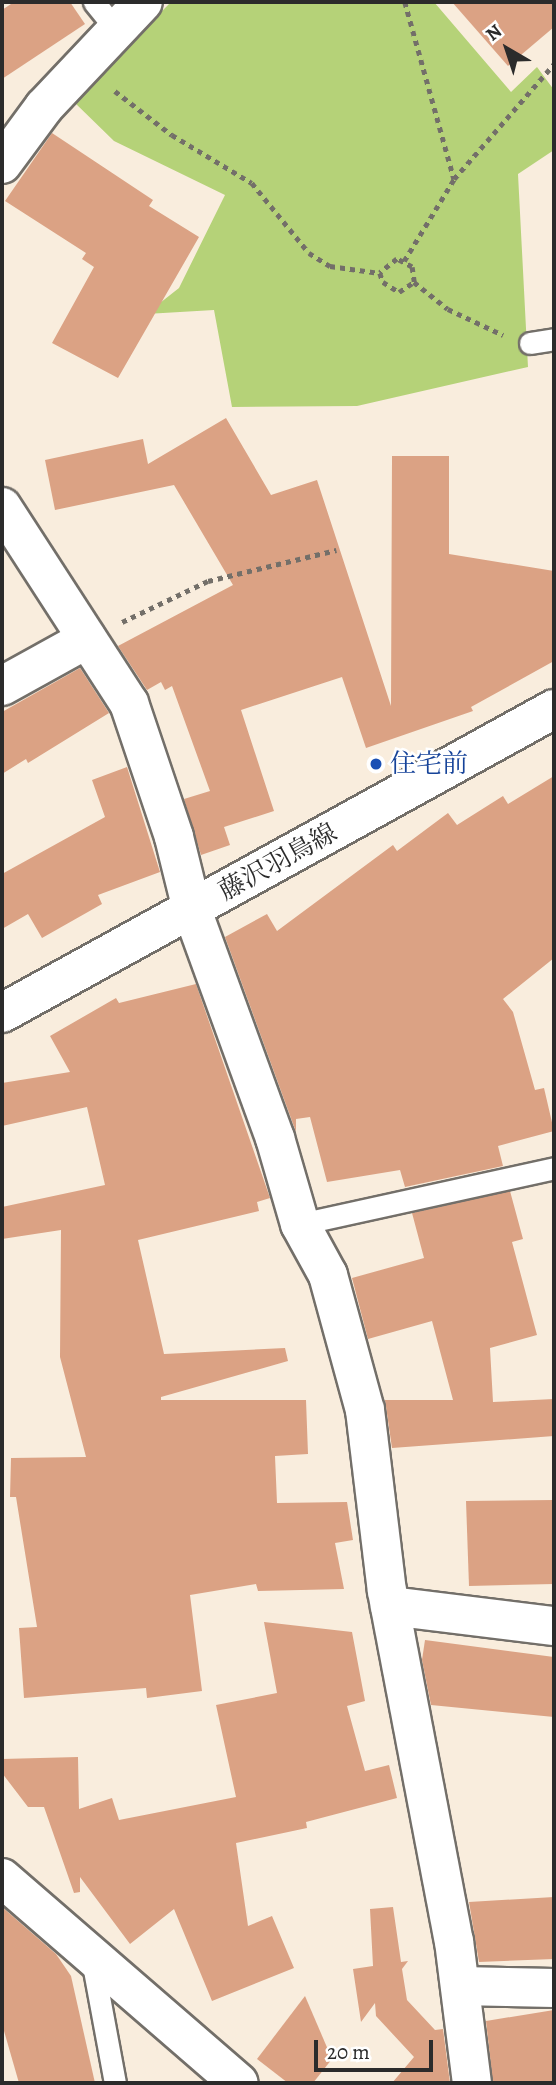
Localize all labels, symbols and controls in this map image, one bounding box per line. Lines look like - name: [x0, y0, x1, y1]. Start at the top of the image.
- north arrow: [472, 14, 542, 84]
- text: N: [480, 18, 507, 47]
- place label: 住宅前: [390, 748, 468, 780]
- marker: 住宅前: [368, 756, 384, 772]
- street label: 藤沢羽鳥線: [214, 817, 342, 907]
- scale bar: [318, 2025, 437, 2070]
- text: 20 m: [327, 2038, 370, 2066]

